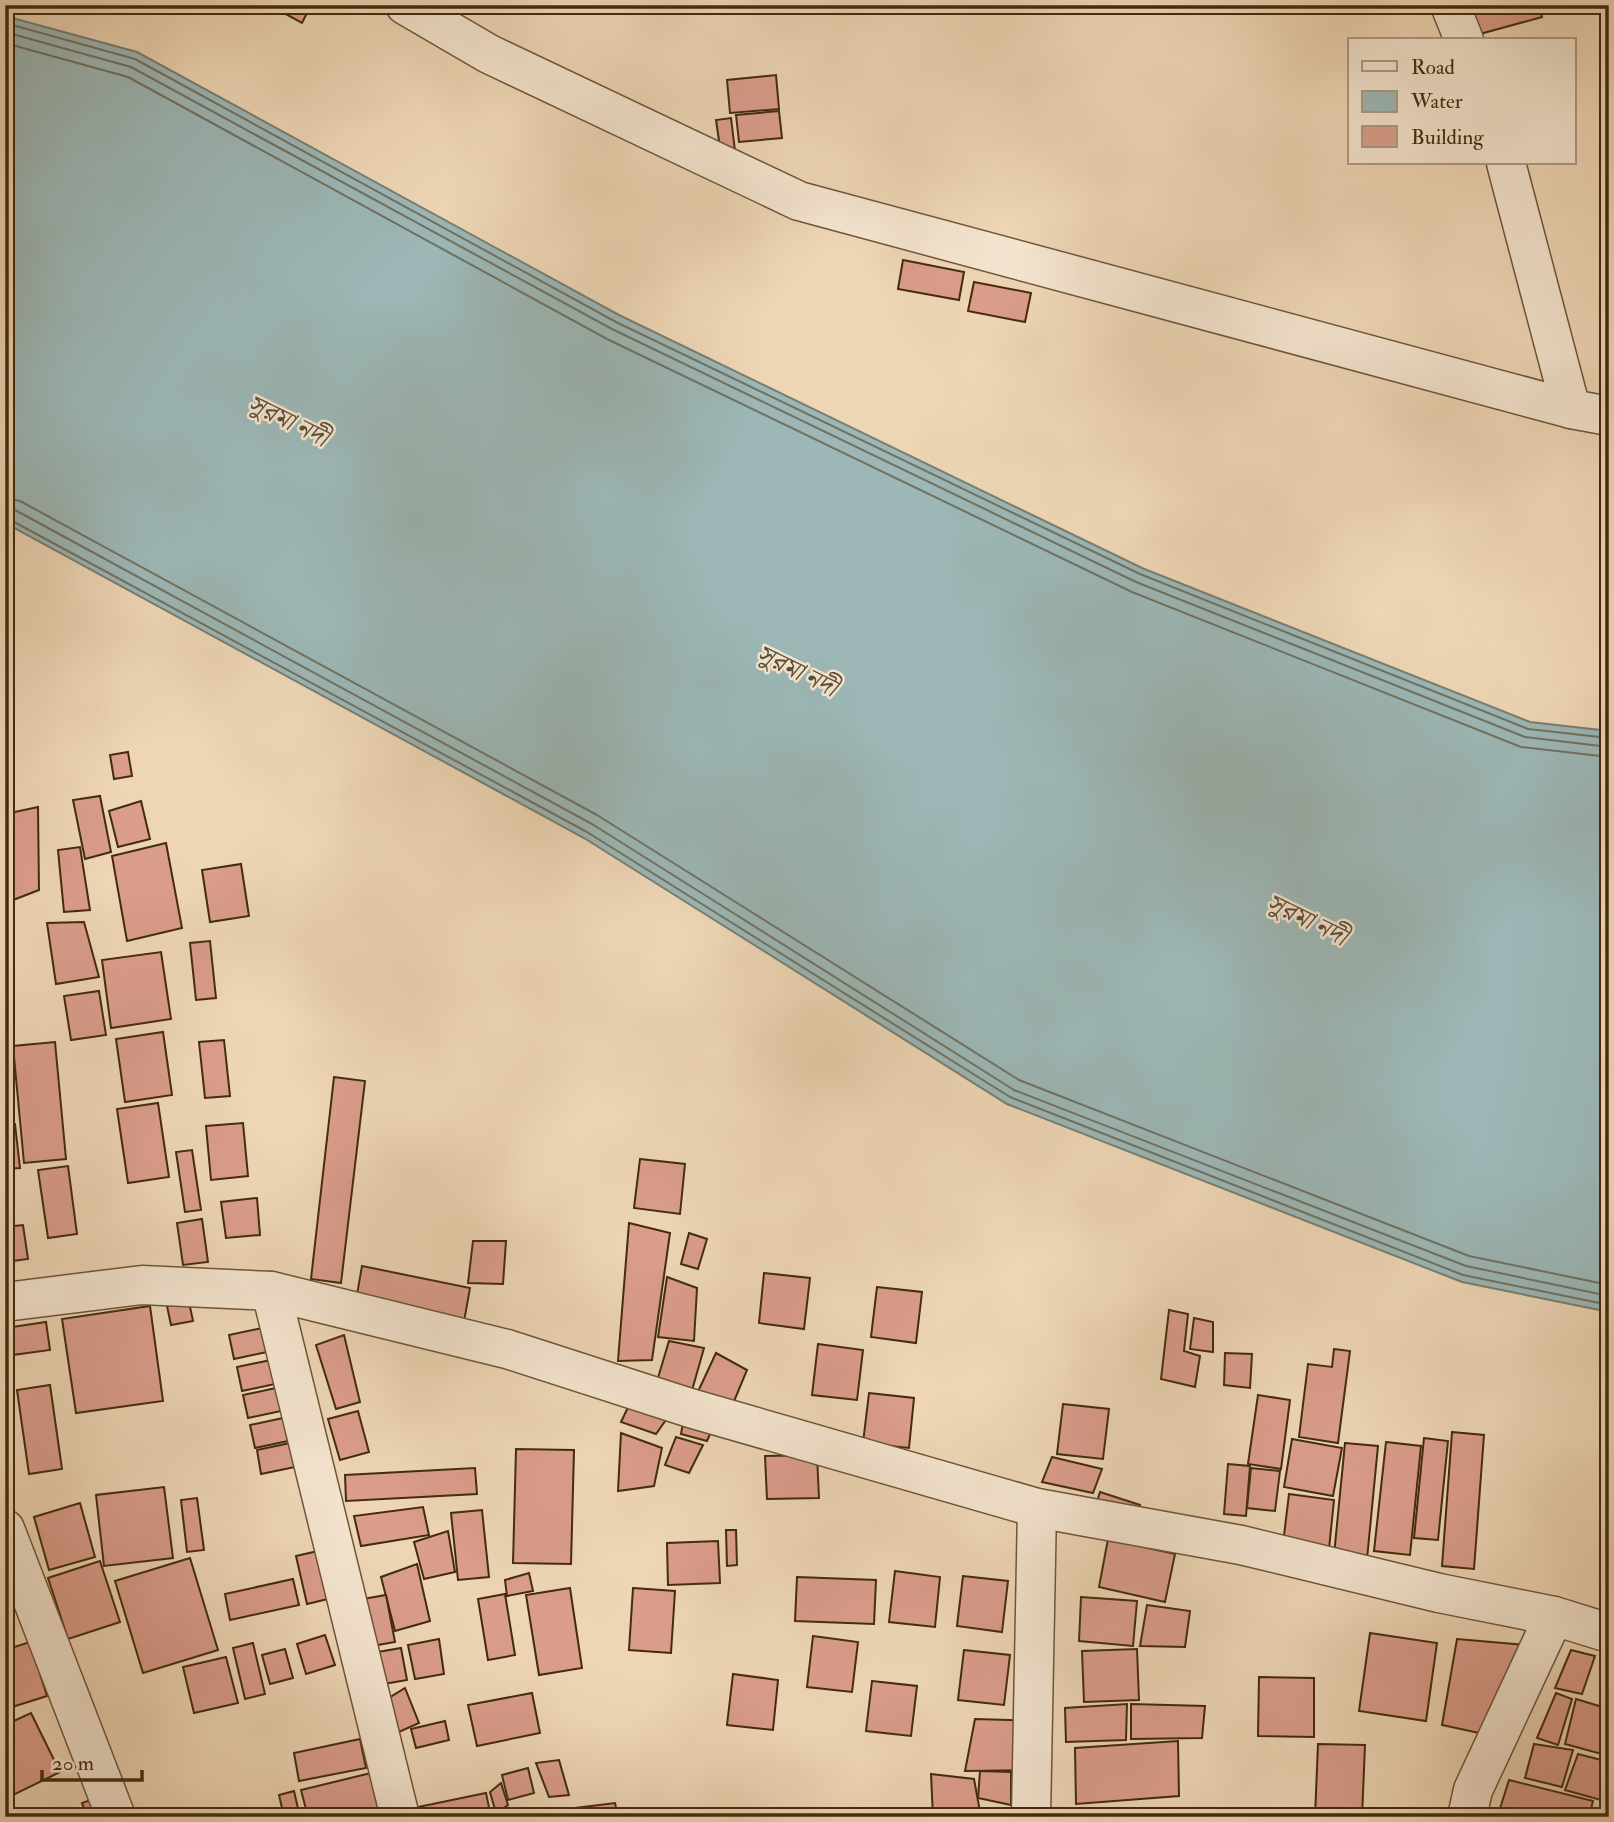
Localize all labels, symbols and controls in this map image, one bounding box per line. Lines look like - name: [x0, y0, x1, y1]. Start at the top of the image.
- legend: [1348, 38, 1576, 164]
- text: Road: [1411, 54, 1456, 81]
- text: Water: [1410, 88, 1463, 115]
- text: Building: [1411, 124, 1484, 151]
- water label: সুরমা নদী: [242, 388, 336, 455]
- water label: সুরমা নদী: [751, 638, 845, 705]
- water label: সুরমা নদী: [1261, 887, 1355, 954]
- scale bar: [42, 1738, 142, 1782]
- text: 20 m: [52, 1750, 94, 1777]

